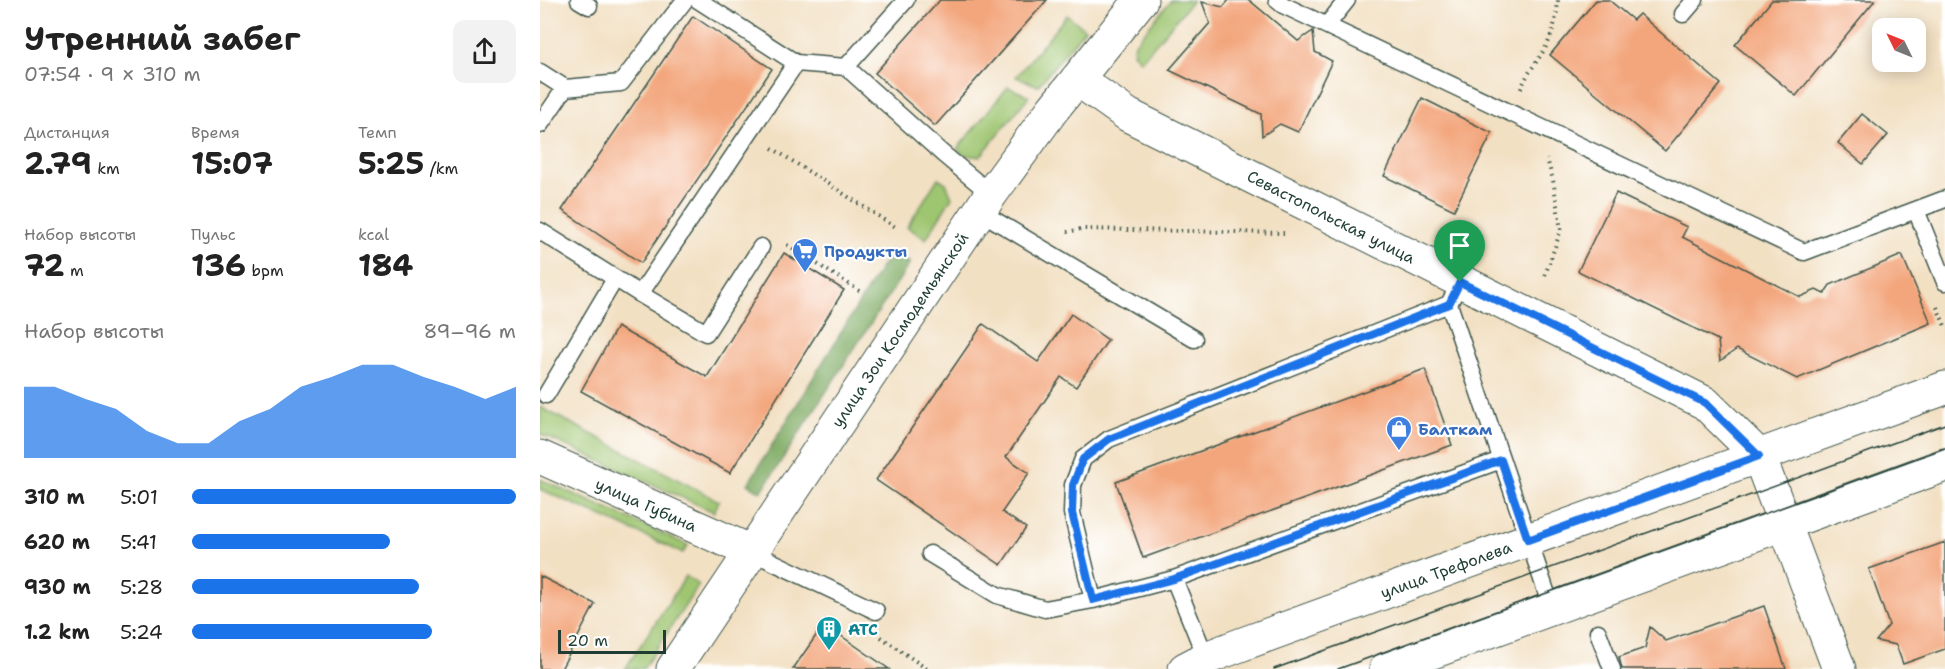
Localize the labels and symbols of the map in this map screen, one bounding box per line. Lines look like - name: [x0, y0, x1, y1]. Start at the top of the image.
- north arrow: [1872, 18, 1926, 72]
- street label: Севастопольская улица: [1243, 165, 1419, 269]
- pin: [1434, 220, 1485, 282]
- street label: улица Зои Космодемьянской: [827, 228, 973, 432]
- supermarket icon: Продукты: [790, 236, 820, 274]
- place label: Продукты: [824, 241, 908, 262]
- shop icon: Балткам: [1384, 414, 1414, 452]
- place label: Балткам: [1418, 419, 1493, 440]
- street label: улица Губина: [592, 473, 700, 537]
- street label: улица Трефолева: [1377, 536, 1515, 604]
- building icon: АТС: [814, 614, 844, 652]
- place label: АТС: [848, 619, 878, 640]
- scale bar: [558, 627, 666, 654]

